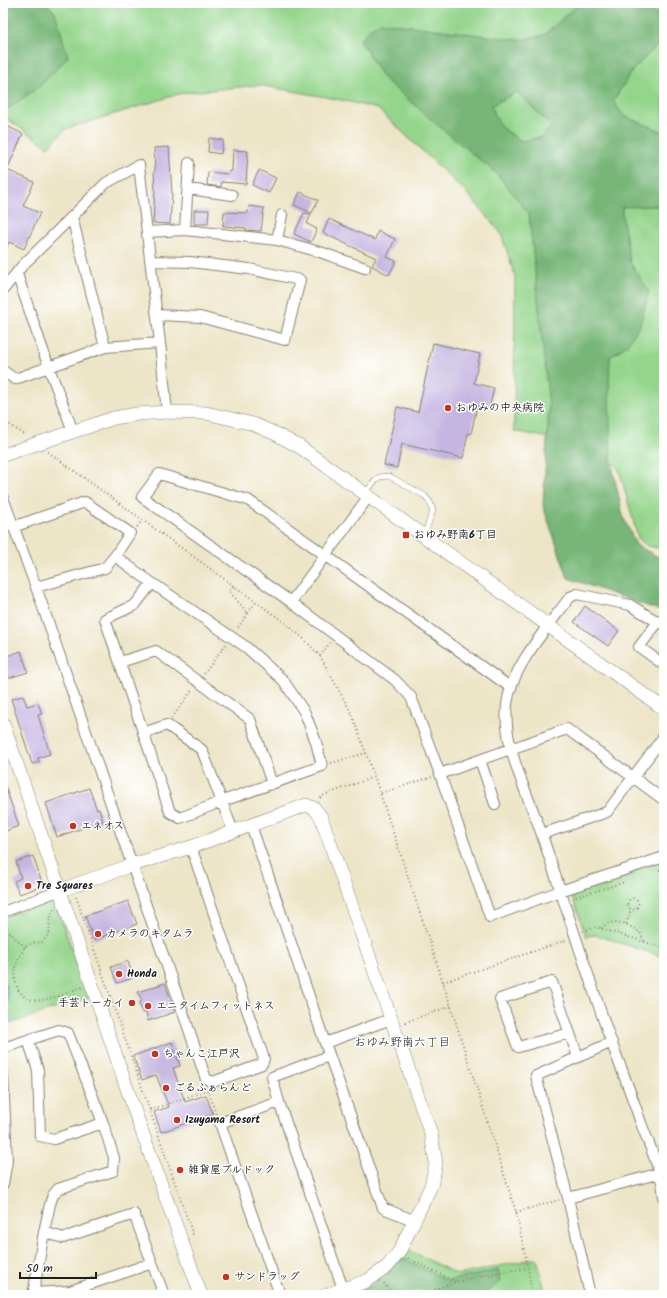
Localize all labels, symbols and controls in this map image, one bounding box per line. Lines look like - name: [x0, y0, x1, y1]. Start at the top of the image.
- place label: おゆみの中央病院: [456, 399, 544, 417]
- marker: おゆみの中央病院: [443, 403, 453, 413]
- place label: おゆみ野南6丁目: [414, 526, 497, 544]
- marker: おゆみ野南6丁目: [401, 530, 411, 540]
- place label: エネオス: [81, 817, 124, 835]
- marker: エネオス: [68, 821, 78, 831]
- place label: Tre Squares: [36, 877, 94, 895]
- marker: Tre Squares: [23, 881, 33, 891]
- place label: カメラのキタムラ: [106, 925, 194, 943]
- marker: カメラのキタムラ: [93, 929, 103, 939]
- place label: Honda: [127, 965, 157, 983]
- marker: Honda: [114, 969, 124, 979]
- place label: 手芸トーカイ: [58, 994, 124, 1012]
- place label: エニタイムフィットネス: [156, 997, 275, 1015]
- marker: 手芸トーカイ: [127, 998, 137, 1008]
- marker: エニタイムフィットネス: [143, 1001, 153, 1011]
- district label: おゆみ野南六丁目: [354, 1033, 450, 1052]
- place label: ちゃんこ江戸沢: [163, 1045, 240, 1063]
- marker: ちゃんこ江戸沢: [150, 1049, 160, 1059]
- place label: ごるふぁらんど: [174, 1079, 251, 1097]
- marker: ごるふぁらんど: [161, 1083, 171, 1093]
- place label: Izuyama Resort: [185, 1111, 261, 1129]
- marker: Izuyama Resort: [172, 1115, 182, 1125]
- place label: 雑貨屋ブルドック: [188, 1161, 275, 1179]
- marker: 雑貨屋ブルドック: [175, 1165, 185, 1175]
- scale bar: [20, 1254, 96, 1280]
- text: 50 m: [26, 1259, 53, 1278]
- place label: サンドラッグ: [234, 1268, 300, 1286]
- marker: サンドラッグ: [221, 1272, 231, 1282]

